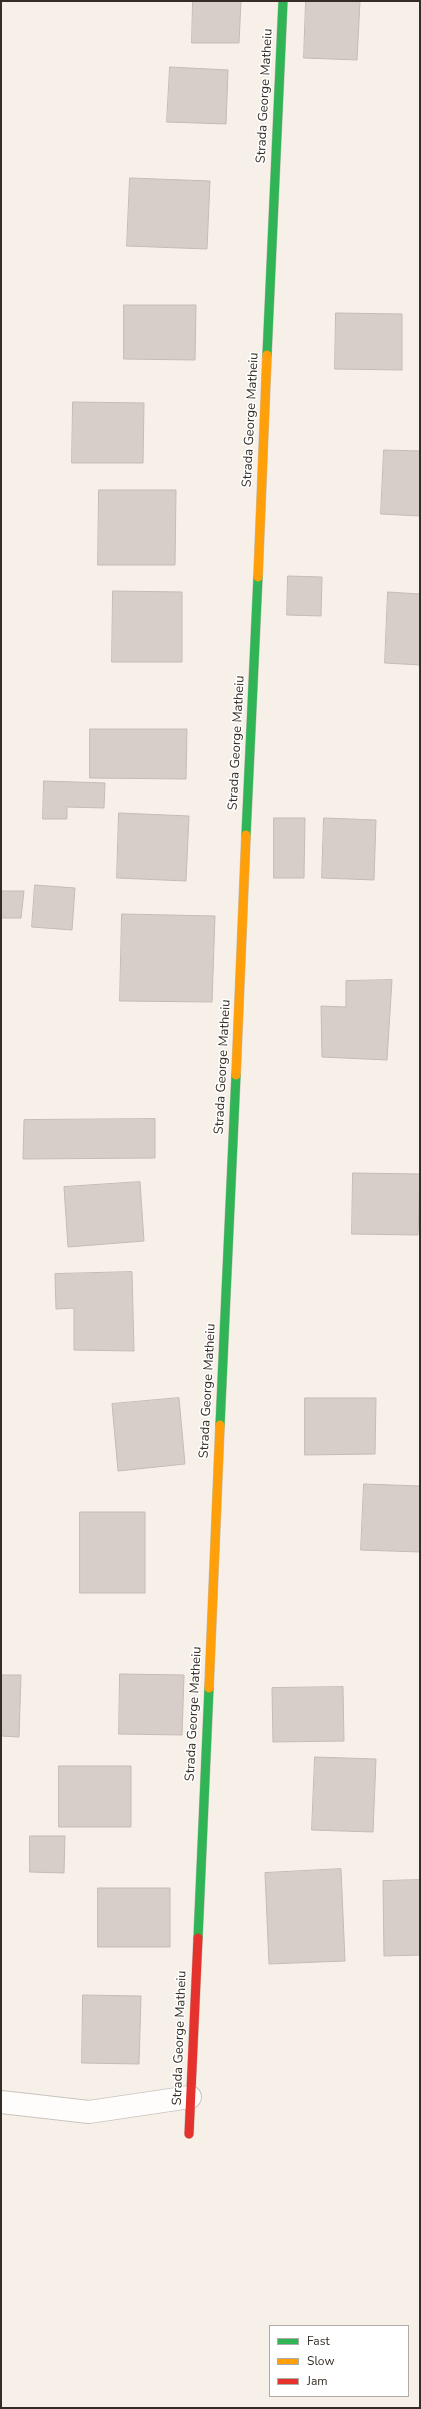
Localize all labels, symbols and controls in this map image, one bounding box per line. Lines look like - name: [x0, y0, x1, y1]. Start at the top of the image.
- street label: Strada George Matheiu: [254, 28, 276, 164]
- street label: Strada George Matheiu: [240, 352, 262, 488]
- street label: Strada George Matheiu: [226, 675, 248, 811]
- street label: Strada George Matheiu: [212, 999, 234, 1135]
- street label: Strada George Matheiu: [197, 1323, 219, 1459]
- street label: Strada George Matheiu: [183, 1646, 205, 1782]
- street label: Strada George Matheiu: [170, 1970, 190, 2106]
- legend: [269, 2325, 409, 2397]
- text: Fast: [307, 2333, 330, 2349]
- text: Slow: [307, 2353, 335, 2369]
- text: Jam: [307, 2373, 328, 2389]

